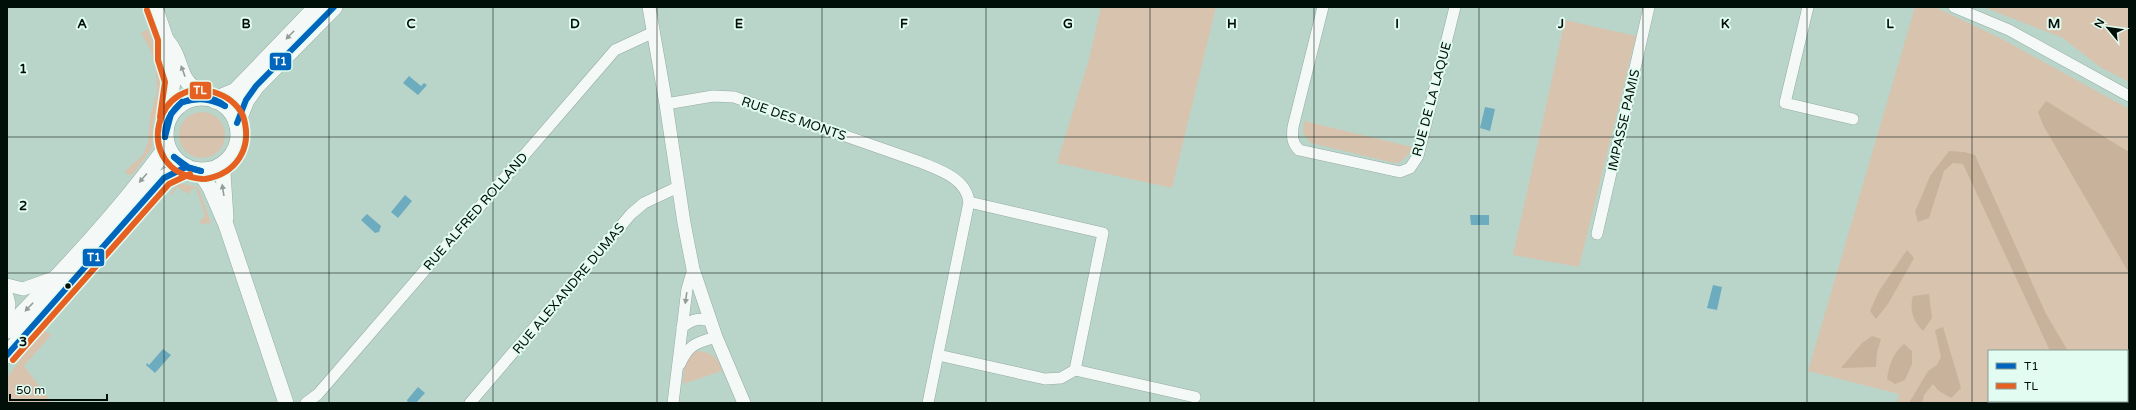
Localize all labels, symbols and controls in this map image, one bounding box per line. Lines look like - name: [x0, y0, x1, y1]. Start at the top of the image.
- north arrow: [2088, 8, 2128, 48]
- text: A: [77, 16, 87, 32]
- text: B: [241, 16, 251, 32]
- text: C: [406, 16, 416, 32]
- text: D: [570, 16, 580, 32]
- text: E: [735, 16, 743, 32]
- text: F: [900, 16, 908, 32]
- text: G: [1063, 16, 1073, 32]
- text: H: [1227, 16, 1237, 32]
- text: I: [1395, 16, 1399, 32]
- text: J: [1557, 16, 1564, 32]
- text: K: [1721, 16, 1730, 32]
- text: L: [1886, 16, 1894, 32]
- text: M: [2048, 16, 2060, 32]
- text: N: [2092, 16, 2108, 30]
- one-way arrow: [285, 30, 295, 40]
- street label: RUE DE LA LAQUE: [1409, 40, 1455, 158]
- line badge: T1: [269, 52, 292, 71]
- text: T1: [272, 55, 287, 68]
- text: 1: [19, 61, 27, 77]
- one-way arrow: [179, 65, 185, 77]
- street label: IMPASSE PAMIS: [1604, 68, 1643, 173]
- line badge: TL: [189, 81, 212, 100]
- text: TL: [192, 84, 207, 97]
- street label: RUE DES MONTS: [739, 94, 848, 144]
- street label: RUE ALFRED ROLLAND: [420, 149, 531, 274]
- one-way arrow: [139, 172, 148, 183]
- one-way arrow: [220, 184, 226, 196]
- text: 2: [19, 198, 27, 214]
- street label: RUE ALEXANDRE DUMAS: [509, 220, 628, 357]
- line badge: T1: [82, 248, 105, 267]
- text: T1: [86, 251, 101, 264]
- unlabelled marker: [63, 281, 73, 291]
- one-way arrow: [683, 292, 689, 304]
- one-way arrow: [25, 302, 34, 312]
- text: 3: [19, 334, 27, 350]
- legend: [1988, 350, 2128, 402]
- text: T1: [2024, 359, 2039, 373]
- scale bar: [10, 376, 107, 402]
- text: TL: [2024, 379, 2038, 393]
- text: 50 m: [16, 383, 45, 397]

